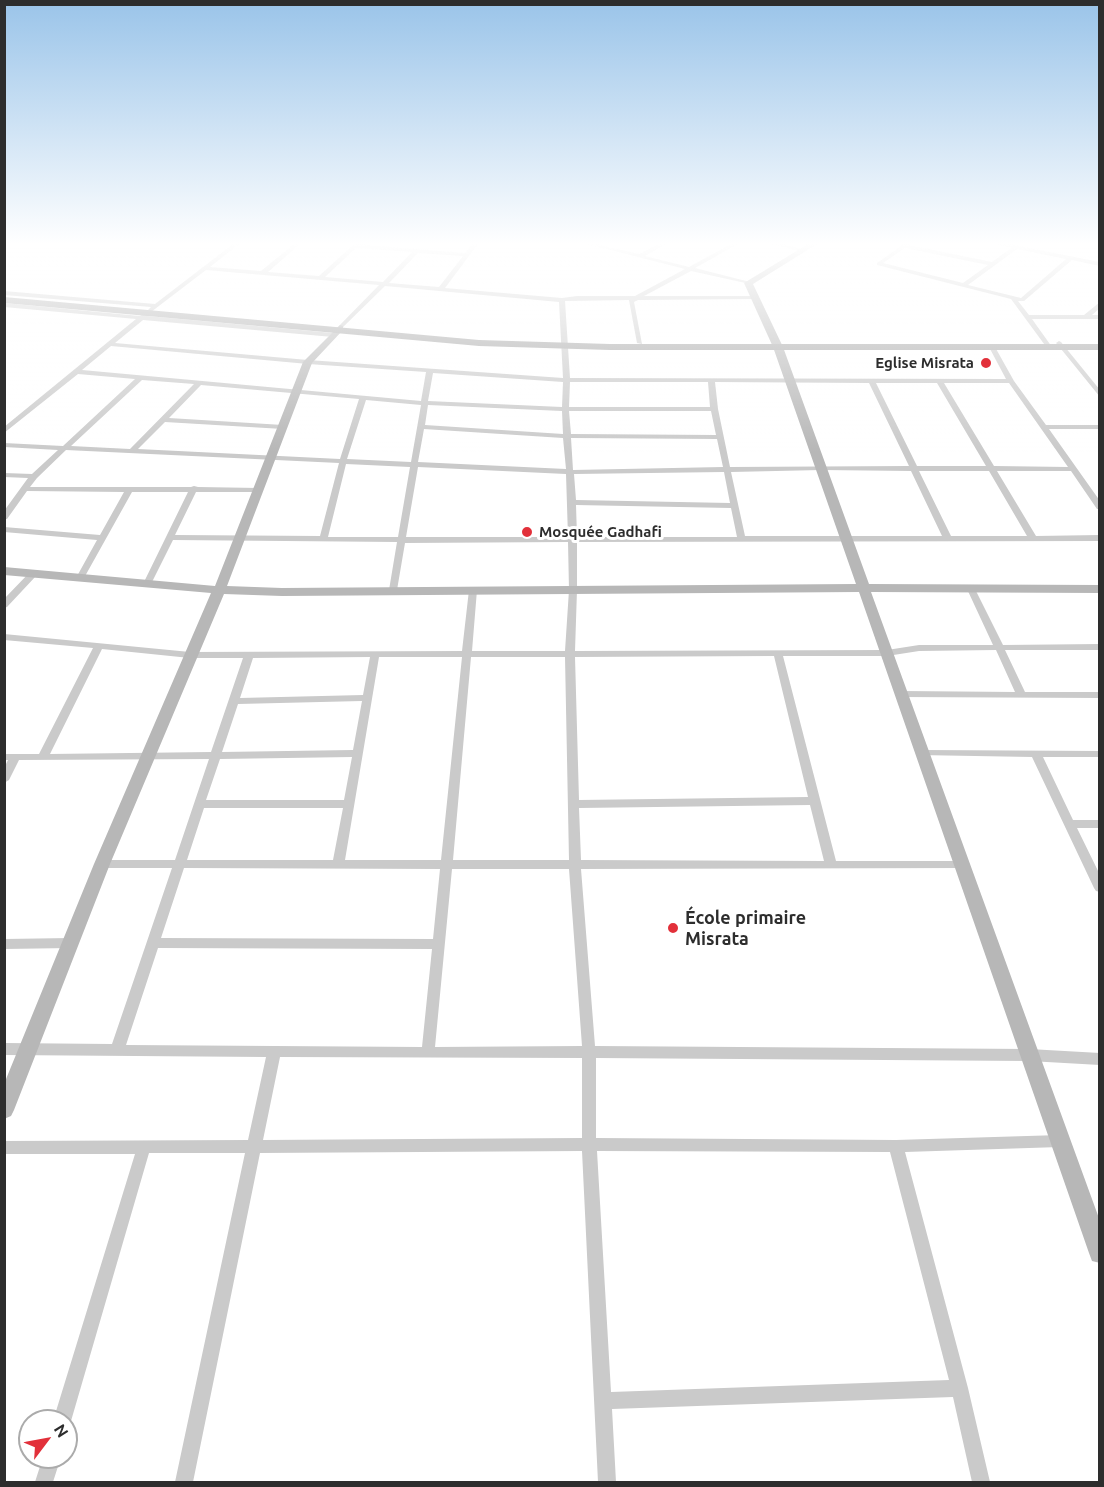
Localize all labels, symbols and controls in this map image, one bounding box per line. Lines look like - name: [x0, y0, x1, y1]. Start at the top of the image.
- place label: Eglise Misrata: [875, 354, 974, 372]
- marker: Eglise Misrata: [979, 356, 993, 370]
- place label: Mosquée Gadhafi: [539, 523, 662, 541]
- marker: Mosquée Gadhafi: [520, 525, 534, 539]
- place label: École primaire Misrata: [685, 907, 806, 950]
- marker: École primaire Misrata: [666, 921, 680, 935]
- north arrow: [18, 1409, 78, 1469]
- text: N: [51, 1421, 72, 1440]

